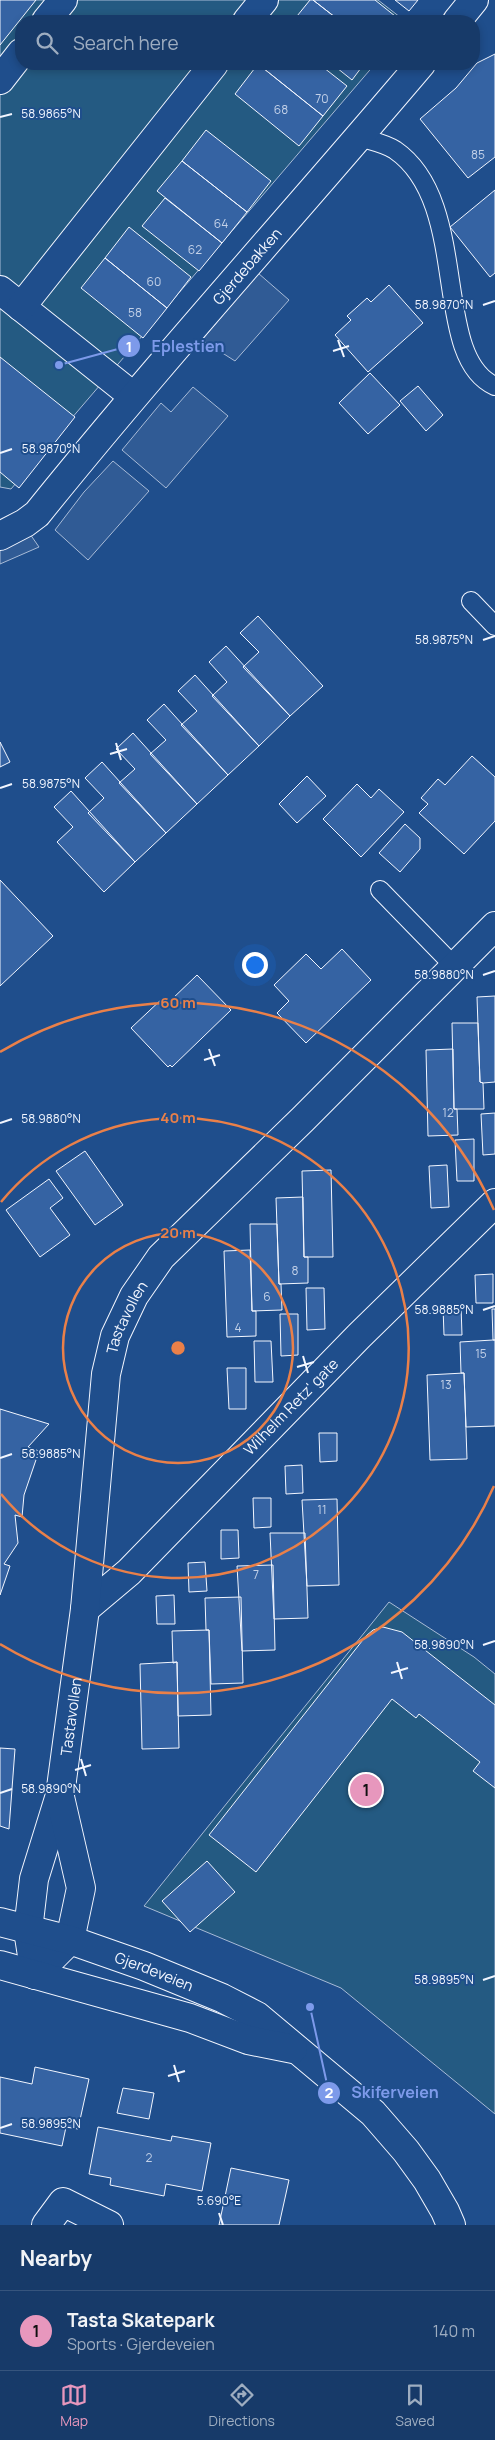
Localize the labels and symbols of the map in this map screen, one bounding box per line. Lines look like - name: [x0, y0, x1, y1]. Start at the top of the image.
- house number: 70: [315, 90, 329, 107]
- house number: 68: [274, 101, 288, 118]
- text: 58.9865°N: [21, 105, 81, 122]
- house number: 85: [471, 146, 485, 163]
- house number: 64: [214, 215, 228, 232]
- street label: Gjerdebakken: [207, 223, 286, 309]
- house number: 62: [188, 241, 202, 258]
- house number: 60: [147, 273, 161, 290]
- text: 58.9870°N: [415, 296, 473, 313]
- house number: 58: [128, 304, 142, 321]
- callout: Eplestien: [117, 331, 234, 362]
- text: Eplestien: [152, 335, 224, 357]
- text: 1: [126, 336, 132, 357]
- text: 58.9870°N: [22, 440, 80, 457]
- text: 58.9875°N: [415, 631, 473, 648]
- text: 58.9875°N: [22, 775, 80, 792]
- your location: [242, 952, 268, 978]
- text: 58.9880°N: [414, 966, 474, 983]
- text: 60 m: [160, 992, 196, 1013]
- house number: 12: [442, 1104, 454, 1121]
- text: 40 m: [160, 1107, 196, 1128]
- text: 58.9880°N: [21, 1110, 81, 1127]
- text: 20 m: [160, 1222, 196, 1243]
- house number: 8: [292, 1262, 299, 1279]
- street label: Tastavollen: [101, 1276, 152, 1356]
- house number: 6: [263, 1288, 271, 1305]
- text: 58.9885°N: [415, 1301, 473, 1318]
- house number: 4: [234, 1319, 242, 1336]
- centre of rings: [169, 1339, 187, 1357]
- house number: 15: [475, 1345, 487, 1362]
- street label: Wilhelm Retz' gate: [238, 1353, 343, 1459]
- house number: 13: [440, 1376, 452, 1393]
- text: 58.9885°N: [22, 1445, 80, 1462]
- house number: 11: [317, 1501, 327, 1518]
- house number: 7: [253, 1566, 259, 1583]
- text: 58.9890°N: [414, 1636, 474, 1653]
- street label: Tastavollen: [55, 1676, 86, 1757]
- pin: 1: [350, 1771, 382, 1809]
- text: 58.9890°N: [21, 1780, 81, 1797]
- street label: Gjerdeveien: [112, 1946, 197, 1996]
- text: 58.9895°N: [414, 1971, 474, 1988]
- callout: Skiferveien: [316, 2077, 449, 2108]
- text: Skiferveien: [351, 2081, 439, 2103]
- text: 2: [325, 2082, 334, 2103]
- text: 58.9895°N: [21, 2115, 81, 2132]
- house number: 2: [146, 2149, 153, 2166]
- text: 5.690°E: [197, 2192, 241, 2209]

